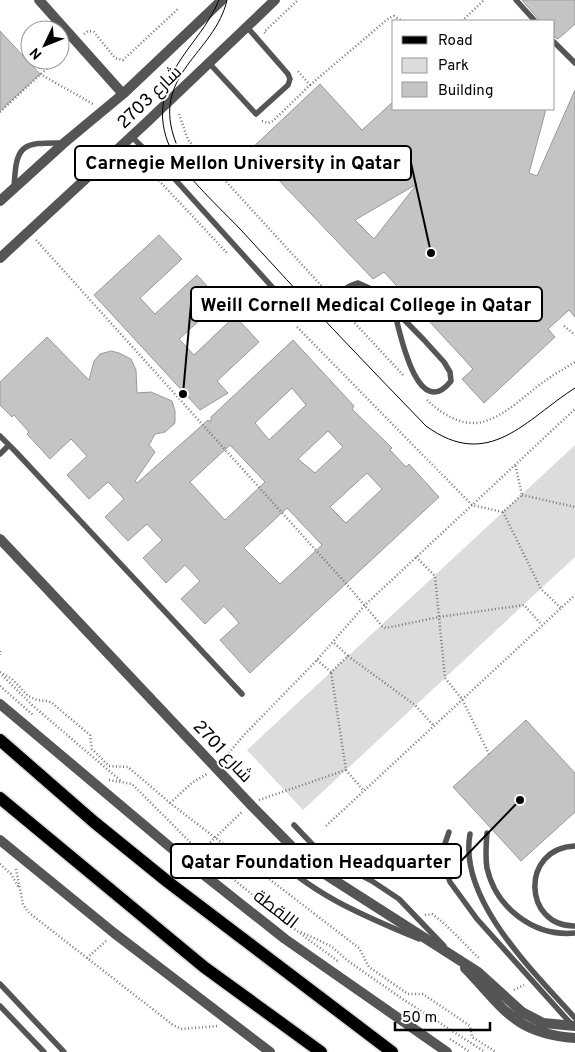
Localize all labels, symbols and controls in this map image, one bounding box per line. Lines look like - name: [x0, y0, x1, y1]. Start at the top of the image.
- north arrow: [20, 20, 70, 70]
- legend: [392, 20, 555, 110]
- text: Road: [438, 32, 473, 51]
- text: N: [27, 43, 46, 62]
- text: Park: [438, 57, 469, 76]
- street label: شارع 2703: [113, 62, 187, 135]
- text: Building: [438, 82, 493, 101]
- callout: Carnegie Mellon University in Qatar: [75, 146, 411, 180]
- text: Carnegie Mellon University in Qatar: [85, 152, 401, 176]
- callout: Weill Cornell Medical College in Qatar: [191, 287, 542, 321]
- text: Weill Cornell Medical College in Qatar: [201, 294, 531, 318]
- street label: شارع 2701: [187, 716, 257, 788]
- callout: Qatar Foundation Headquarter: [171, 844, 461, 878]
- text: Qatar Foundation Headquarter: [181, 851, 451, 875]
- street label: اللقطة: [248, 886, 302, 935]
- scale bar: [395, 1000, 490, 1032]
- text: 50 m: [402, 1009, 437, 1028]

